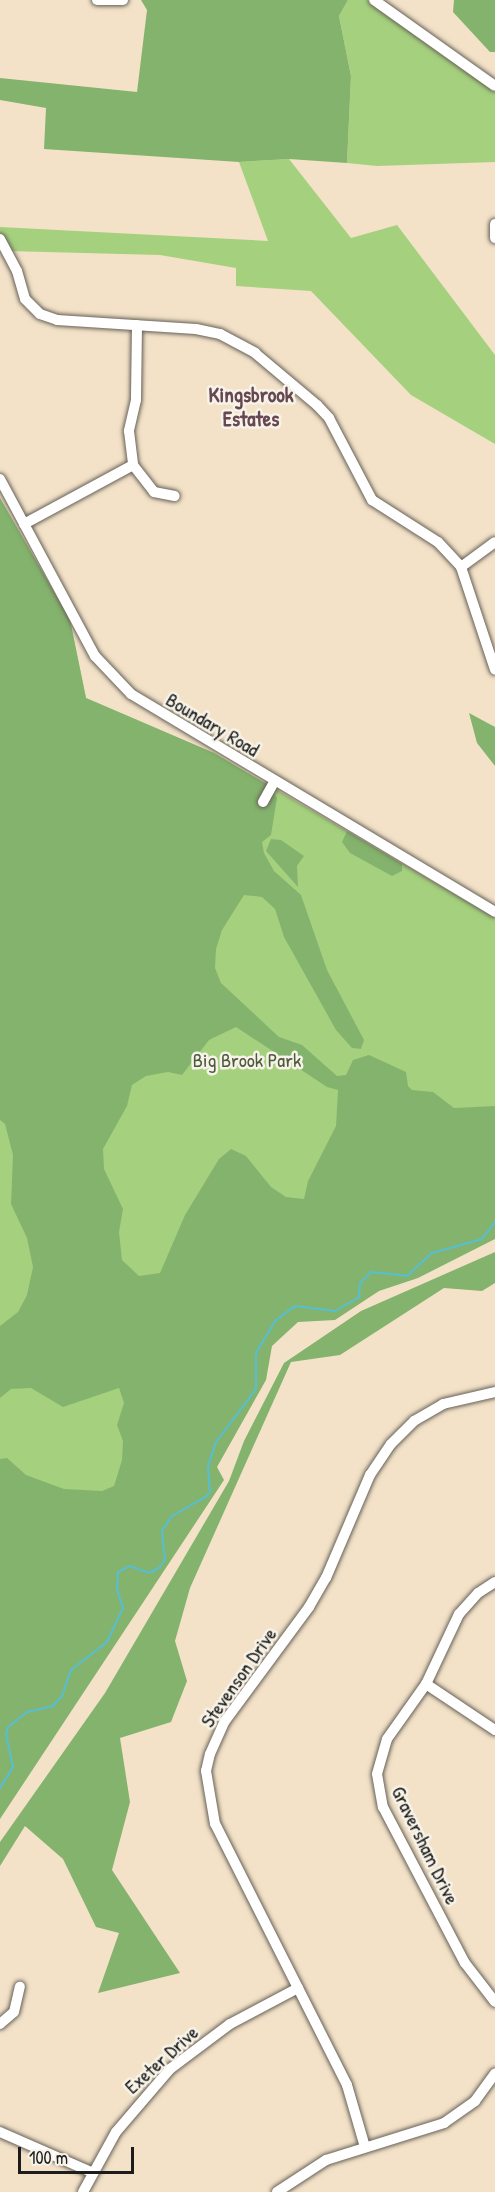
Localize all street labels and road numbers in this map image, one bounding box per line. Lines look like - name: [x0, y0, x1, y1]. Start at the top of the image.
- street label: Boundary Road: [162, 687, 264, 761]
- street label: Stevenson Drive: [195, 1623, 281, 1731]
- street label: Graversham Drive: [387, 1782, 465, 1908]
- street label: Exeter Drive: [119, 2020, 203, 2098]

